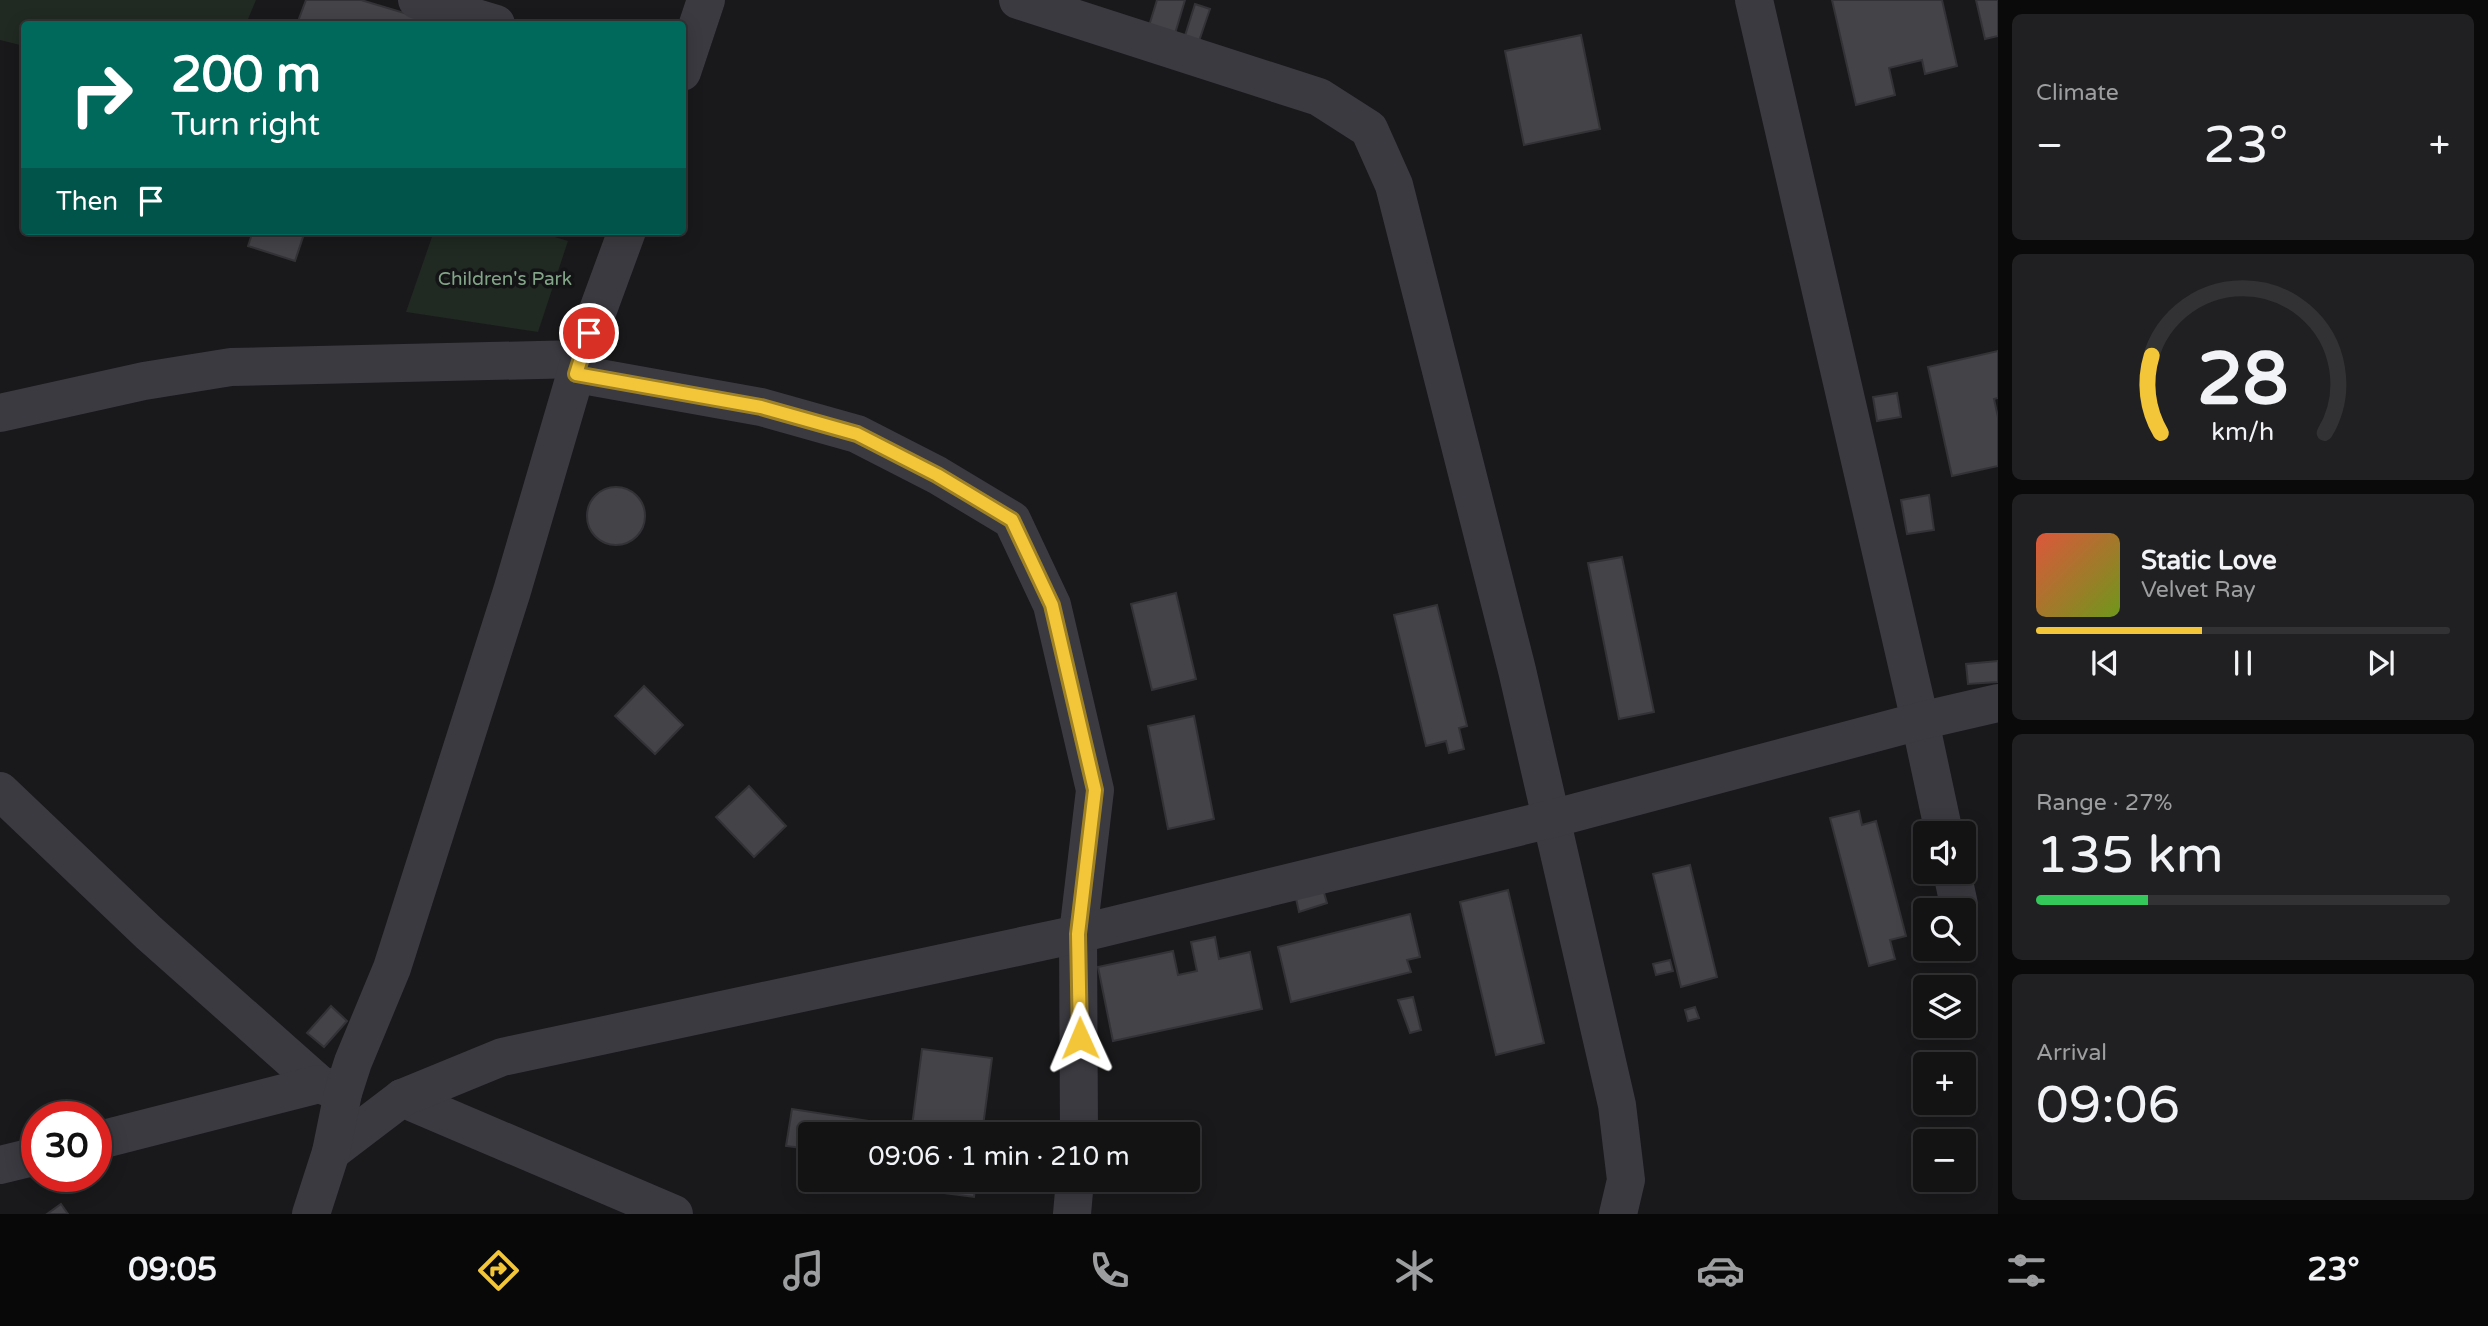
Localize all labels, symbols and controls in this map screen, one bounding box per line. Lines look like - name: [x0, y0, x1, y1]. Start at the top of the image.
- text: 200 m: [171, 46, 321, 105]
- icon: right: [56, 49, 147, 140]
- text: Climate: [2036, 79, 2119, 107]
- text: Turn right: [171, 106, 320, 144]
- text: 23°: [2203, 114, 2288, 177]
- text: −: [2036, 123, 2063, 169]
- text: +: [2429, 123, 2450, 169]
- icon: arrive: [132, 182, 170, 220]
- text: Then: [56, 186, 118, 217]
- park label: Children's Park: [438, 268, 572, 290]
- pin: [559, 303, 619, 363]
- icon: arrive: [570, 314, 608, 352]
- text: 28: [2197, 336, 2289, 424]
- text: km/h: [2212, 417, 2274, 447]
- text: Static Love: [2141, 545, 2277, 576]
- text: Velvet Ray: [2141, 576, 2256, 604]
- icon: previous: [2086, 644, 2124, 682]
- icon: pause: [2224, 644, 2262, 682]
- icon: next: [2362, 644, 2400, 682]
- text: Range · 27%: [2036, 789, 2172, 817]
- map controls: [1913, 821, 1976, 1192]
- button: sound: [1913, 821, 1976, 884]
- text: 135 km: [2036, 824, 2224, 887]
- button: search: [1913, 898, 1976, 961]
- button: layers: [1913, 975, 1976, 1038]
- position arrow: [1043, 1001, 1117, 1075]
- text: Arrival: [2036, 1039, 2107, 1067]
- button: +: [1913, 1052, 1976, 1115]
- text: 09:06: [2036, 1074, 2180, 1137]
- speed limit sign: 30: [21, 1101, 112, 1192]
- button: −: [1913, 1129, 1976, 1192]
- text: 09:06 · 1 min · 210 m: [868, 1141, 1130, 1172]
- icon: directions: [474, 1246, 523, 1295]
- icon: music: [779, 1246, 828, 1295]
- icon: phone: [1085, 1246, 1134, 1295]
- icon: climate: [1390, 1246, 1439, 1295]
- icon: car: [1696, 1246, 1745, 1295]
- icon: filters: [2002, 1246, 2051, 1295]
- text: 09:05: [128, 1251, 217, 1289]
- text: 23°: [2307, 1251, 2360, 1289]

